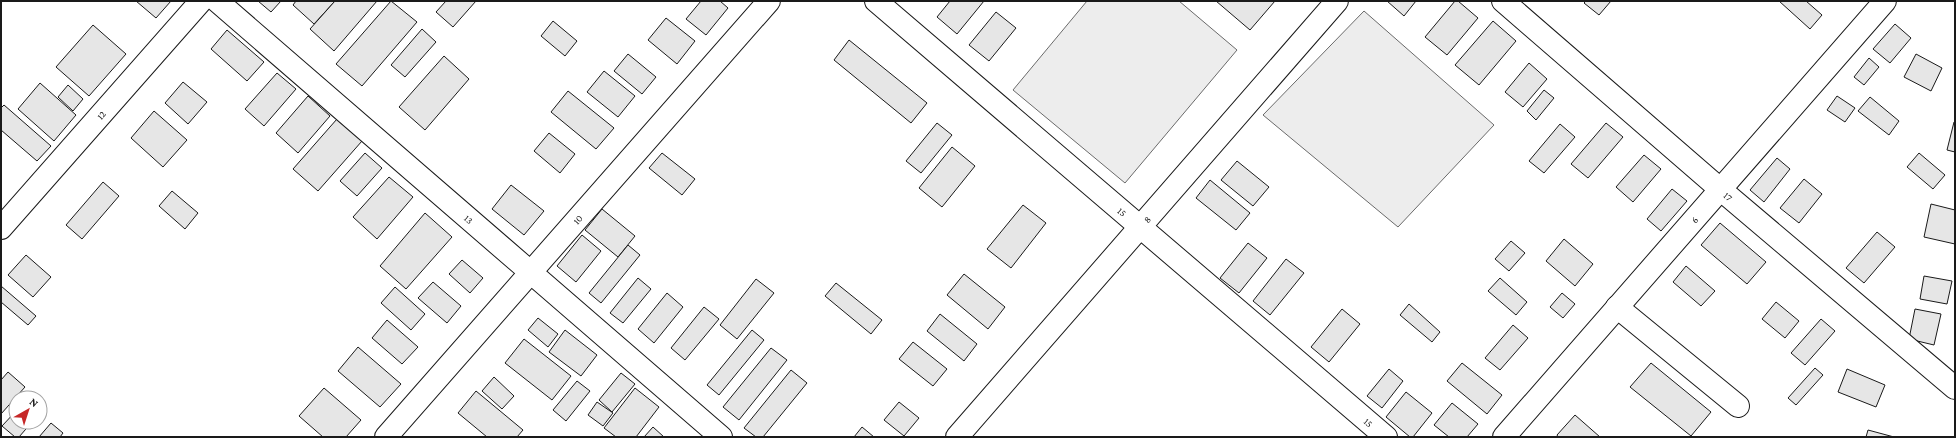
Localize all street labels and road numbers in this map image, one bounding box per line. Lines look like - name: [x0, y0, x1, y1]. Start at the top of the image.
- street label: 12: [94, 108, 108, 121]
- street label: 17: [1722, 189, 1735, 203]
- street label: 15: [1116, 205, 1129, 219]
- street label: 13: [462, 212, 476, 226]
- street label: 10: [570, 212, 585, 226]
- street label: 8: [1141, 213, 1153, 225]
- street label: 6: [1688, 214, 1700, 225]
- street label: 15: [1362, 415, 1375, 429]

